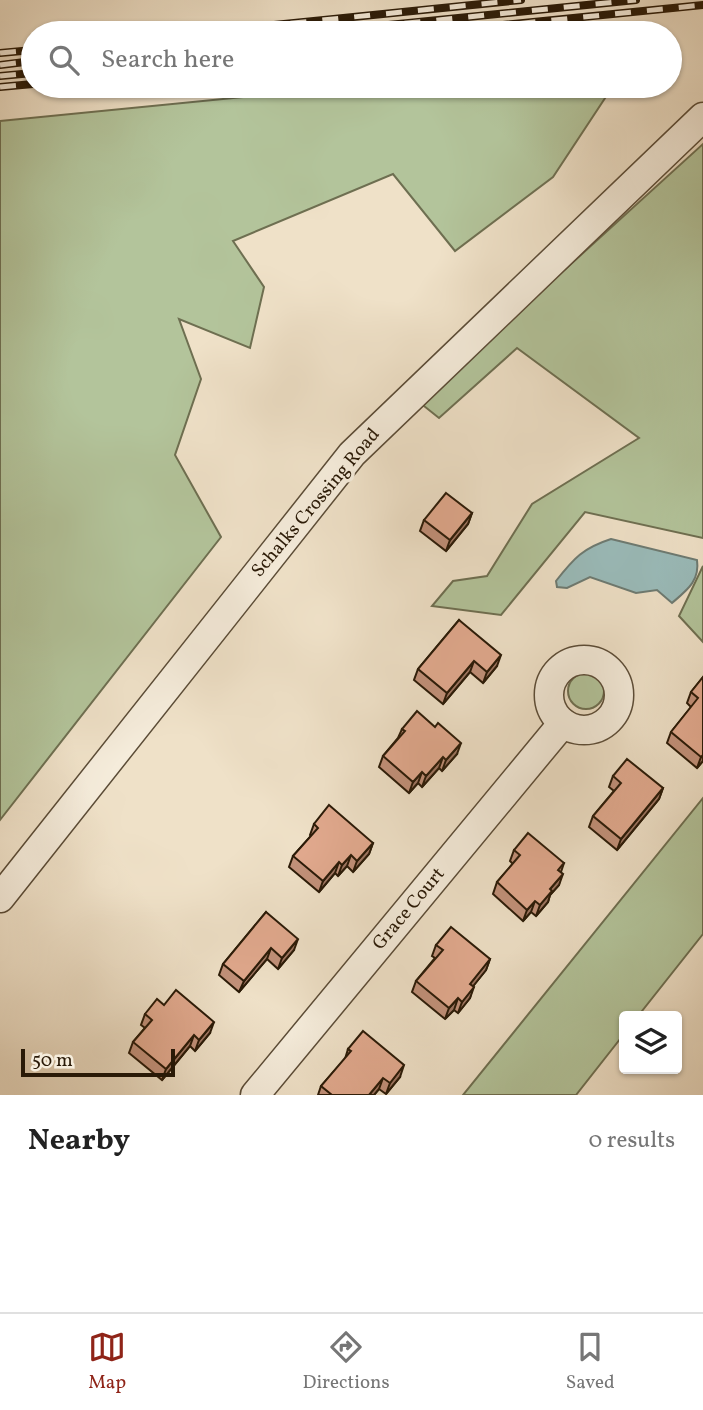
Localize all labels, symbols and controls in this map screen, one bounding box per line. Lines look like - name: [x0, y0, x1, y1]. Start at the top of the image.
- search box: [21, 21, 682, 98]
- icon: search: [45, 41, 83, 79]
- text: Search here: [101, 42, 234, 78]
- street label: Schalks Crossing Road: [246, 423, 386, 583]
- street label: Grace Court: [367, 862, 451, 956]
- map controls: [619, 1011, 682, 1074]
- button: layers: [619, 1011, 682, 1074]
- scale bar: [21, 1046, 175, 1078]
- text: 50 m: [32, 1048, 73, 1074]
- text: Nearby: [28, 1120, 130, 1162]
- text: 0 results: [588, 1125, 675, 1157]
- tab: Map: [88, 1328, 126, 1396]
- tab: Directions: [303, 1328, 390, 1396]
- tab: Saved: [566, 1328, 615, 1396]

